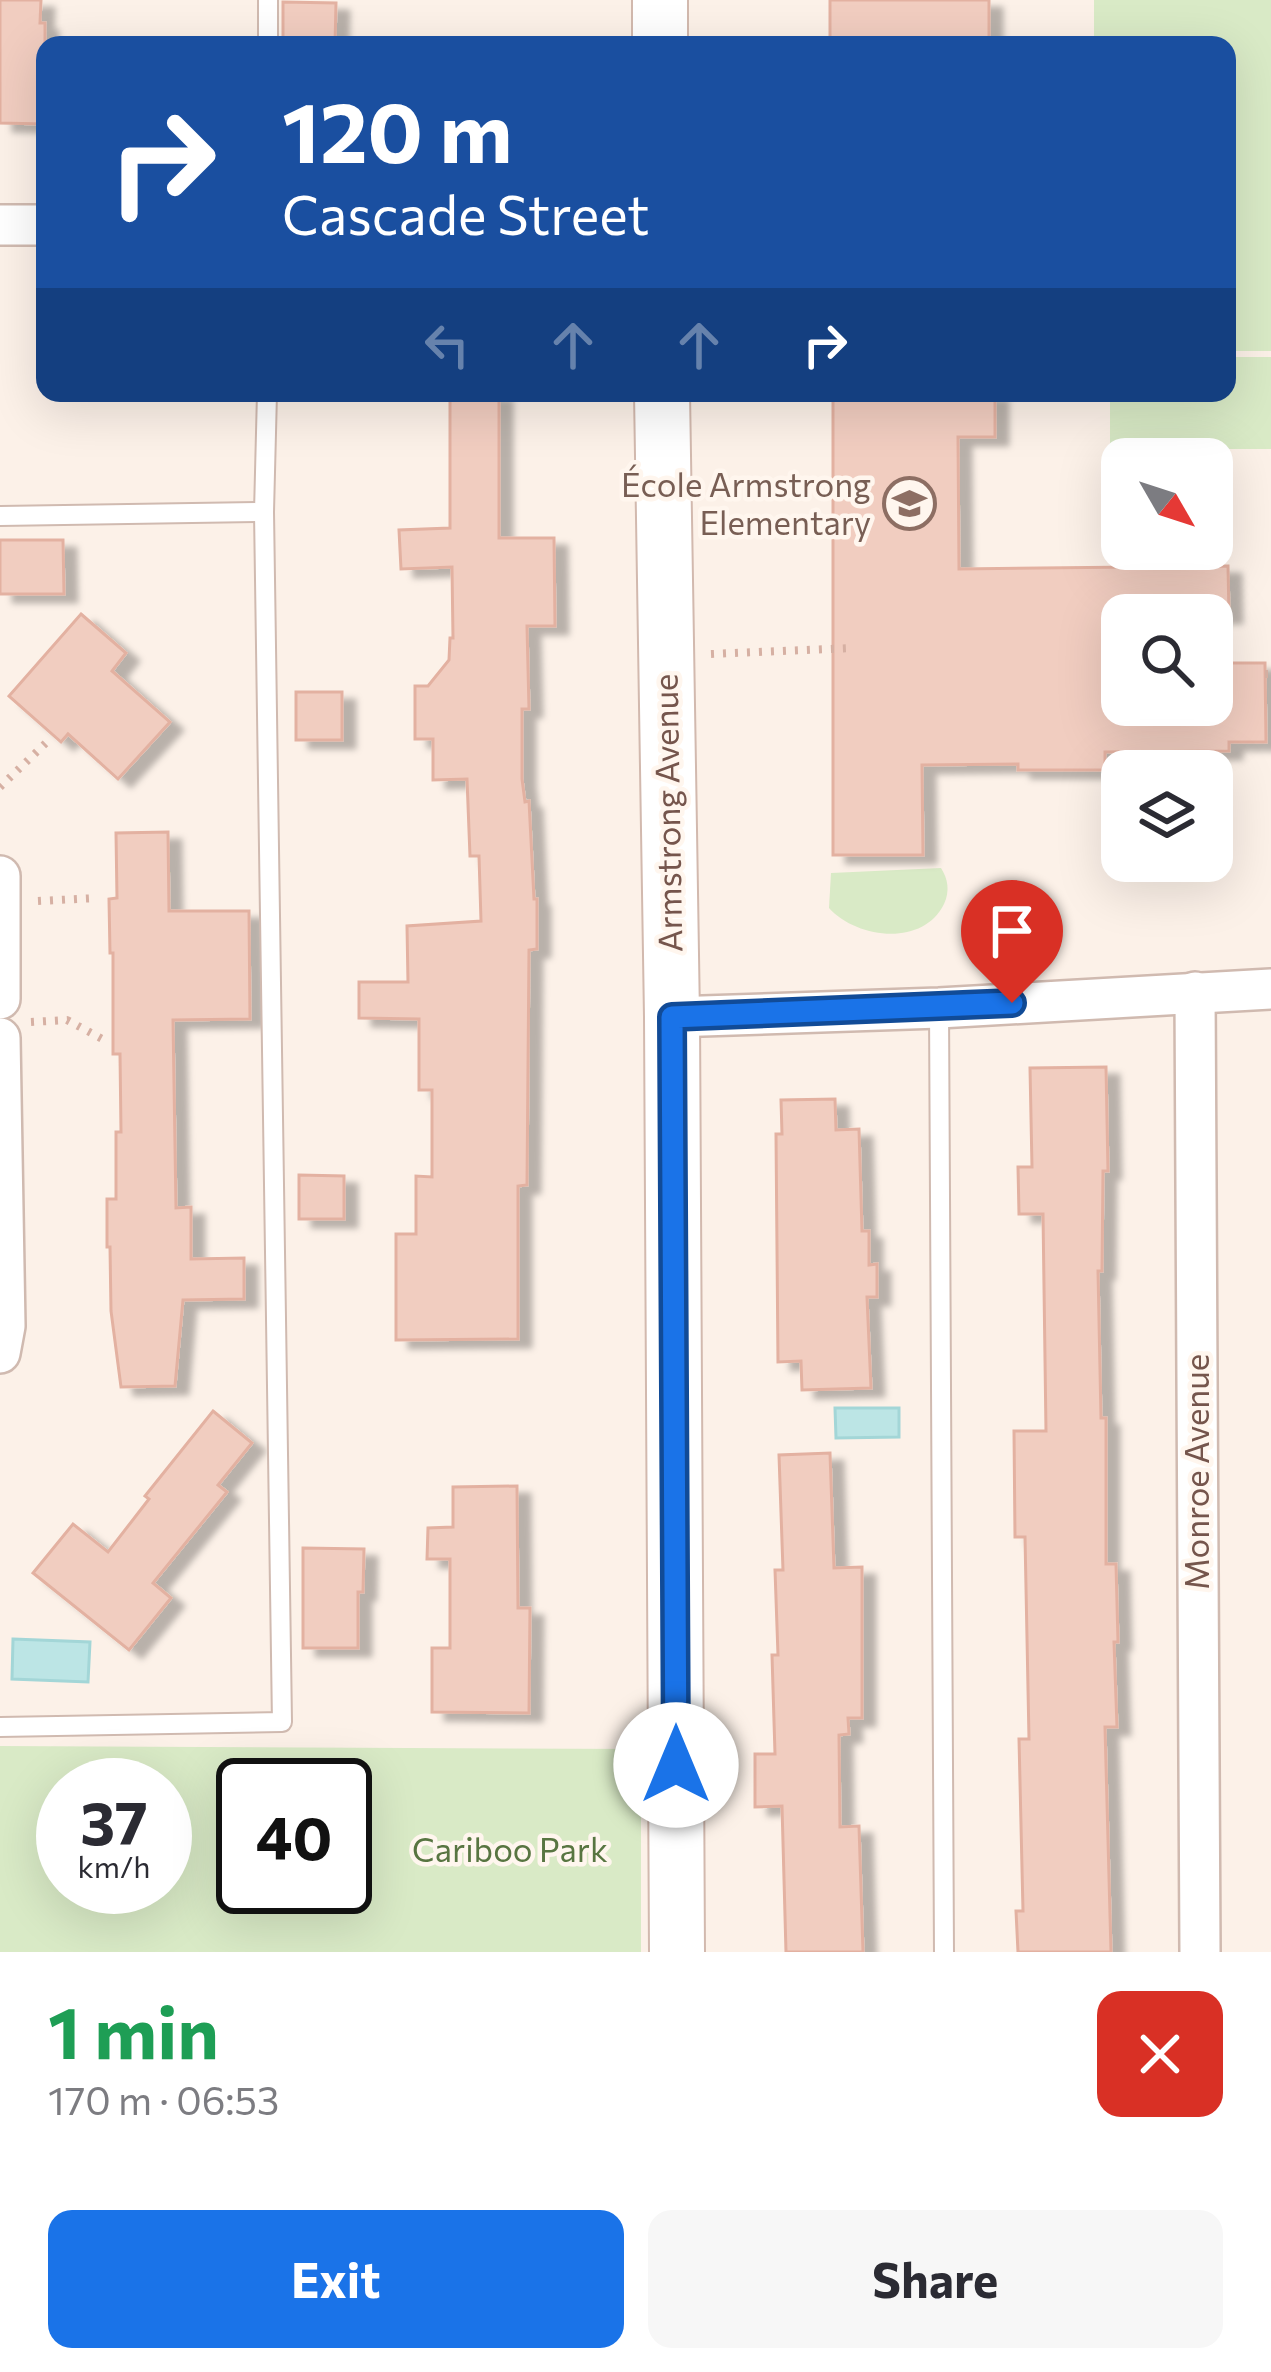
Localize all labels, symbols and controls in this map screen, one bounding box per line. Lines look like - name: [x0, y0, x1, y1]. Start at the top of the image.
- text: 120 m: [282, 78, 512, 180]
- icon: right: [84, 84, 240, 240]
- text: Cascade Street: [282, 180, 649, 246]
- icon: left: [414, 312, 480, 378]
- icon: ahead: [540, 312, 606, 378]
- icon: ahead: [666, 312, 732, 378]
- icon: right: [792, 312, 858, 378]
- north arrow: [1101, 438, 1233, 570]
- map controls: [1101, 438, 1233, 882]
- place label: École Armstrong Elementary: [621, 463, 871, 542]
- school or university icon: École Armstrong Elementary: [882, 476, 938, 532]
- button: search: [1101, 594, 1233, 726]
- street label: Armstrong Avenue: [644, 673, 689, 953]
- button: layers: [1101, 750, 1233, 882]
- pin: [961, 880, 1063, 1003]
- icon: arrive: [979, 898, 1045, 964]
- street label: Monroe Avenue: [1175, 1354, 1216, 1590]
- position arrow: [613, 1702, 739, 1828]
- speed limit sign: 40: [216, 1758, 372, 1914]
- text: 37: [80, 1784, 148, 1857]
- park label: Cariboo Park: [412, 1828, 608, 1869]
- text: km/h: [78, 1847, 150, 1884]
- text: 1 min: [48, 1986, 219, 2074]
- button: close: [1097, 1991, 1223, 2117]
- text: 170 m · 06:53: [48, 2075, 279, 2123]
- button: Exit: [48, 2210, 624, 2348]
- button: Share: [648, 2210, 1223, 2348]

